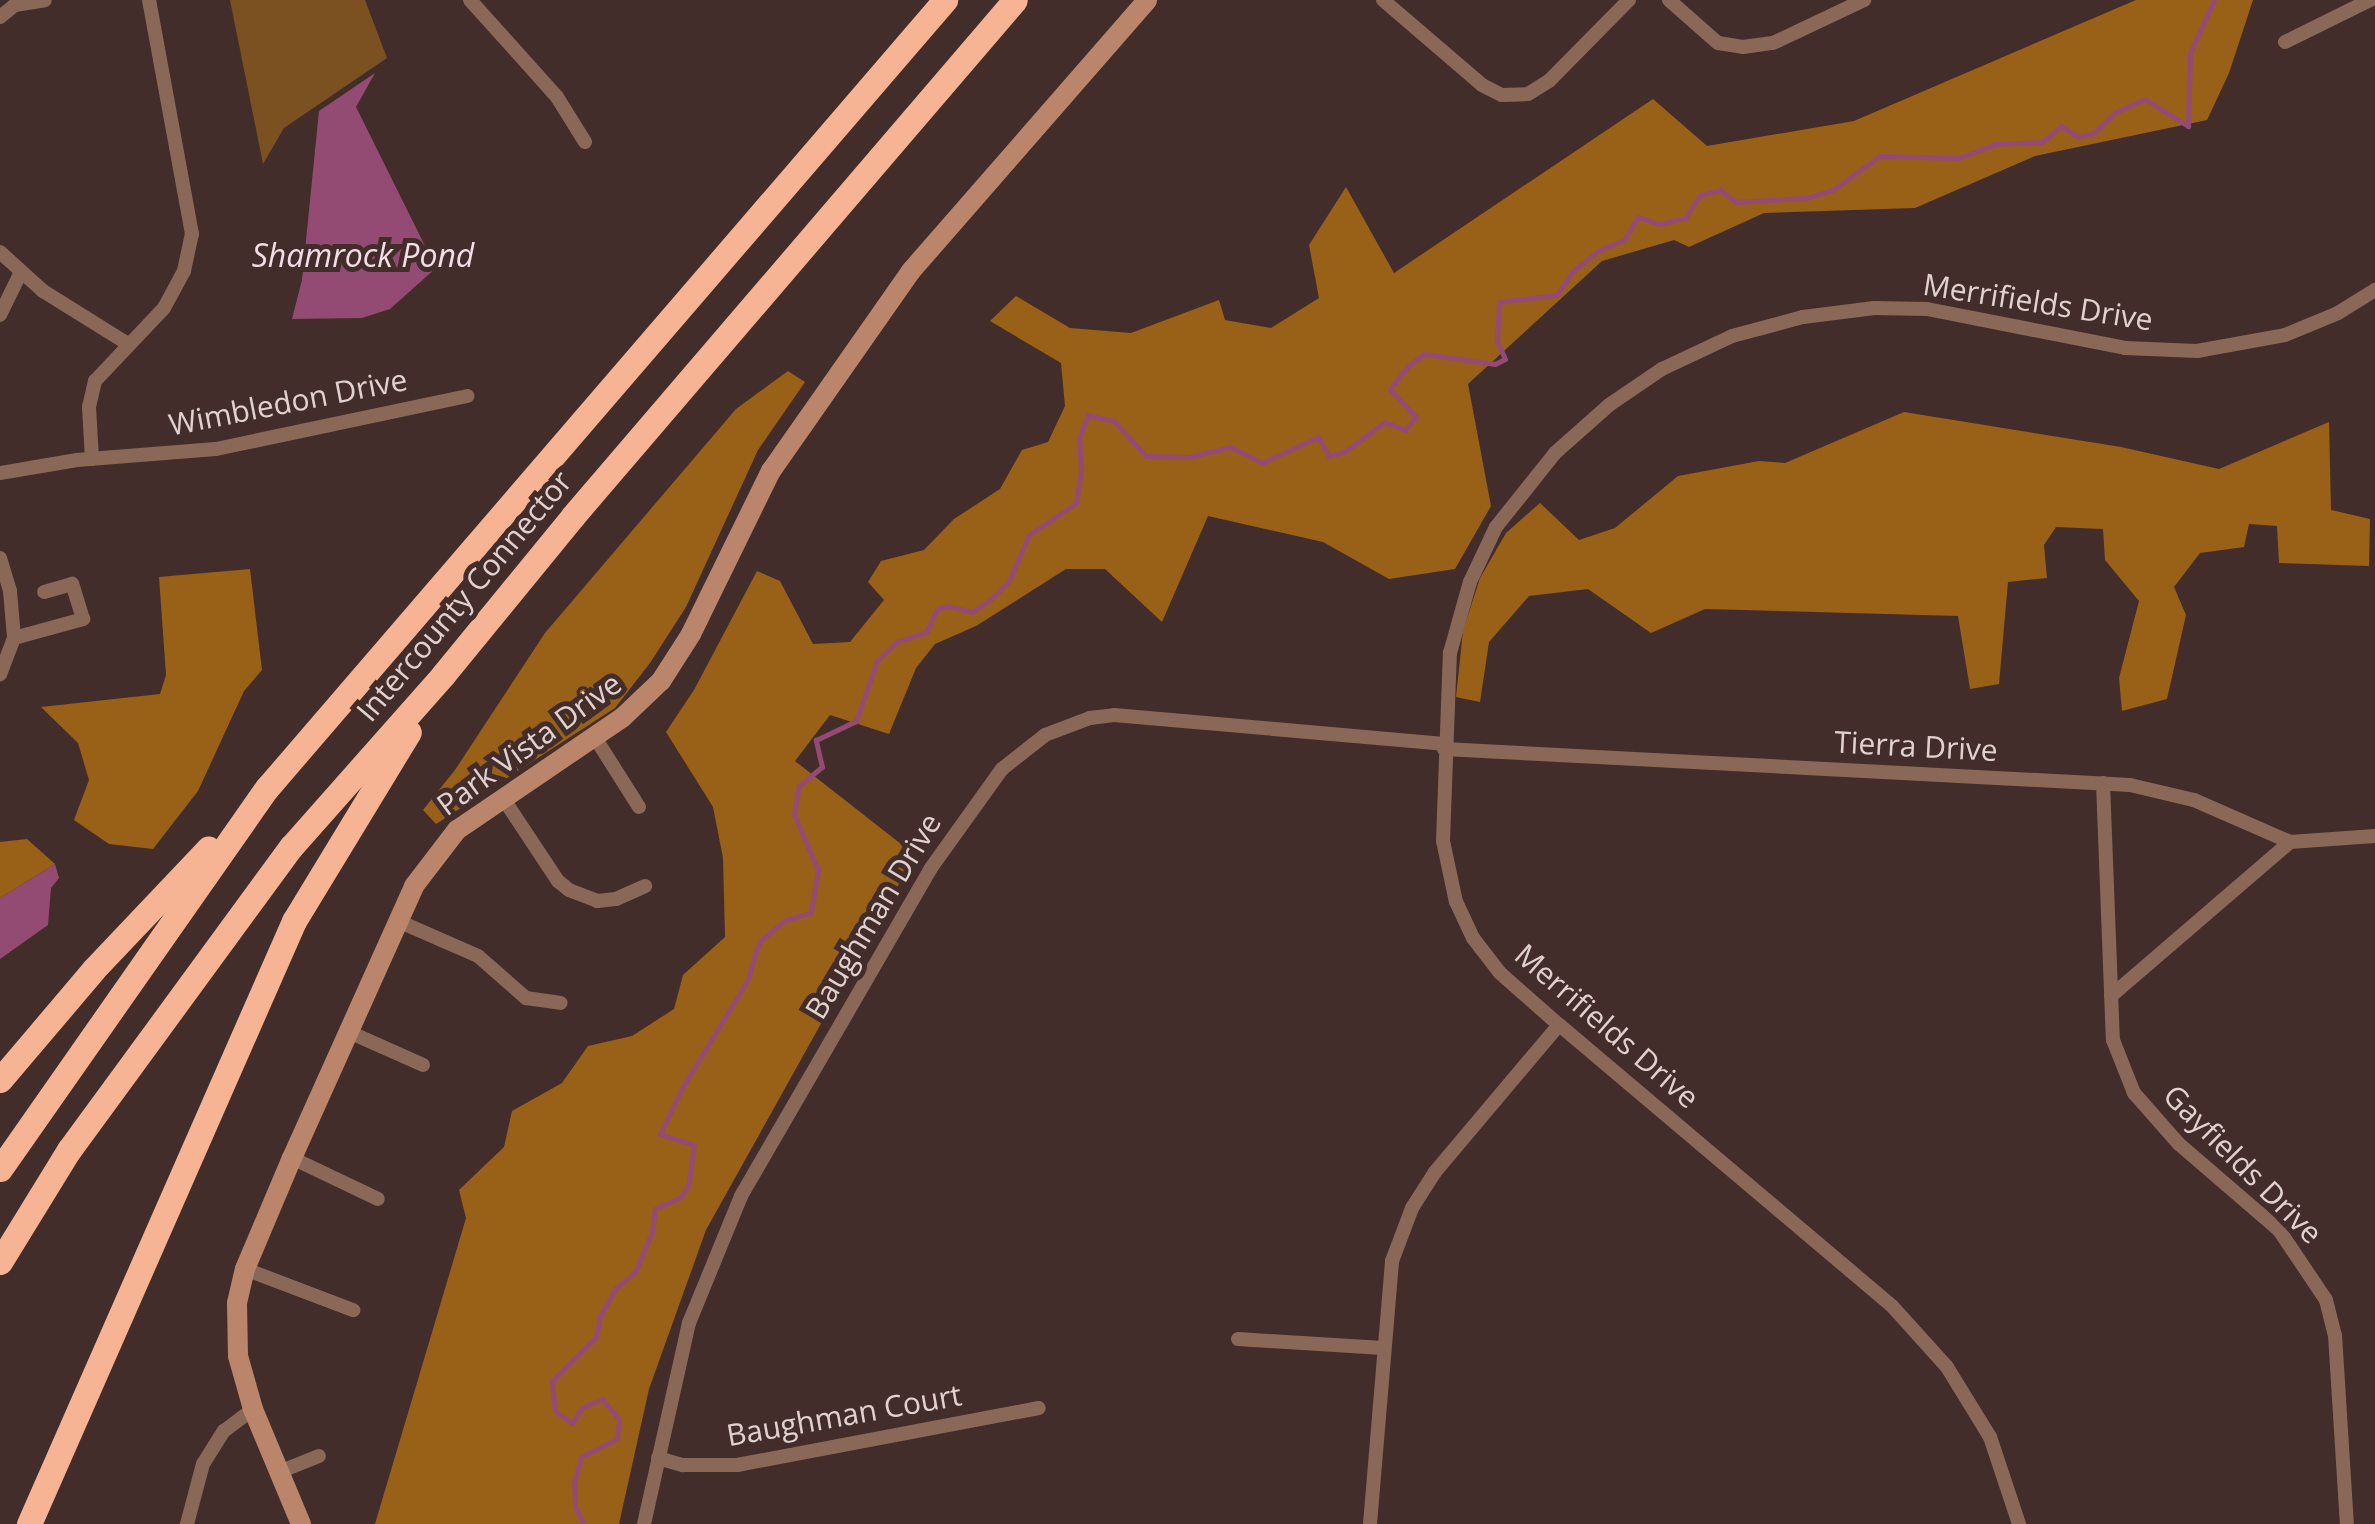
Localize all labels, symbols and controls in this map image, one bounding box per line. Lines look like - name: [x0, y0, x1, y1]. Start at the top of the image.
- water label: Shamrock Pond: [252, 236, 474, 274]
- street label: Merrifields Drive: [1921, 266, 2155, 338]
- street label: Wimbledon Drive: [166, 361, 410, 443]
- street label: Intercounty Connector: [349, 464, 579, 728]
- street label: Park Vista Drive: [430, 665, 628, 823]
- street label: Tierra Drive: [1833, 724, 1999, 768]
- street label: Baughman Drive: [798, 807, 948, 1025]
- street label: Merrifields Drive: [1508, 936, 1706, 1116]
- street label: Gayfields Drive: [2156, 1077, 2330, 1251]
- street label: Baughman Court: [724, 1377, 964, 1453]

